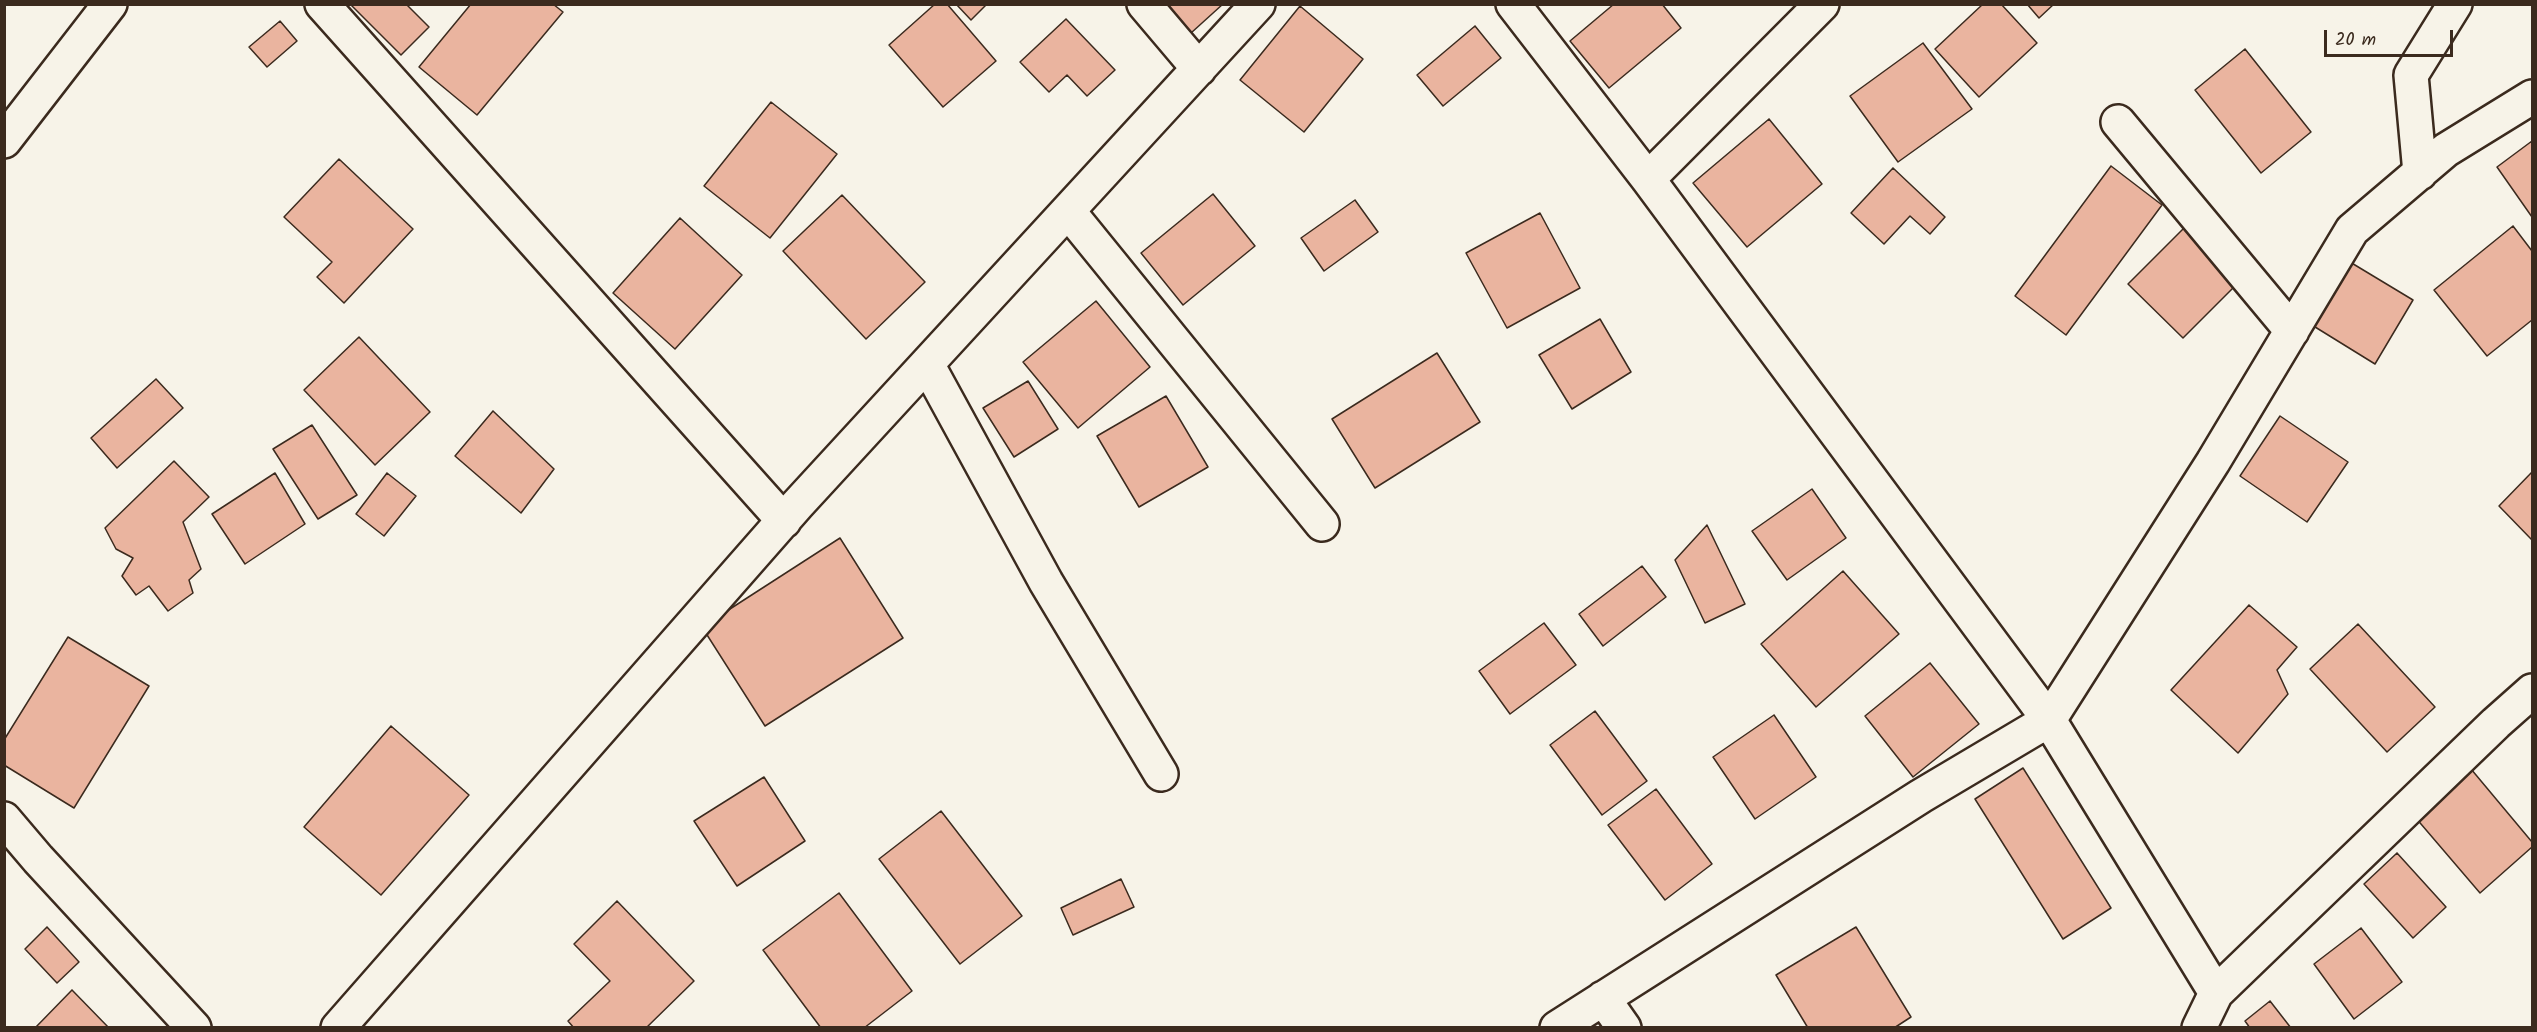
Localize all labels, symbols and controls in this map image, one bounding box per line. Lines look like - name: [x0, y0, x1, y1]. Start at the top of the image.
- scale bar: [2327, 18, 2456, 56]
- text: 20 m: [2335, 26, 2376, 55]

